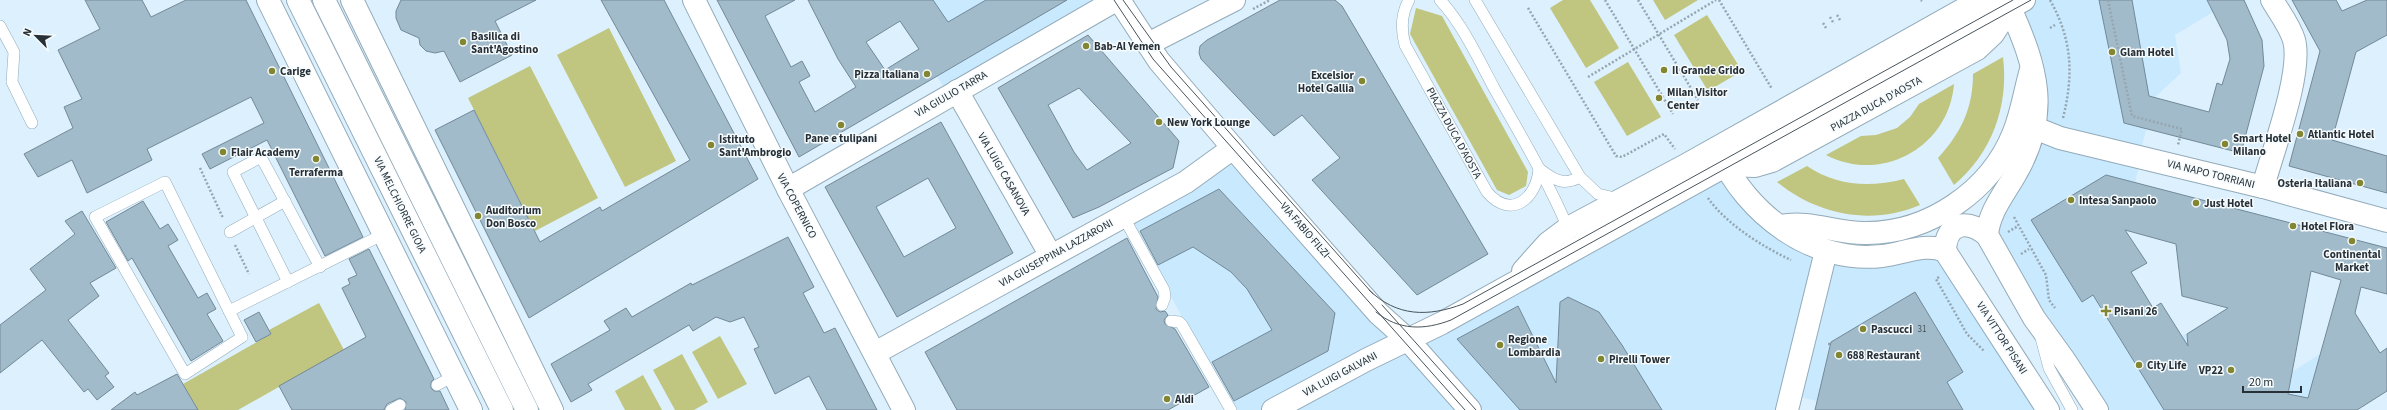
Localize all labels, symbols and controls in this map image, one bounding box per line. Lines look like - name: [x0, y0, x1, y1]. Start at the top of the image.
- north arrow: [16, 16, 56, 56]
- text: N: [19, 26, 36, 39]
- place label: Basilica di Sant'Agostino: [471, 29, 538, 57]
- marker: Basilica di Sant'Agostino: [458, 37, 468, 47]
- place label: Bab-Al Yemen: [1094, 39, 1160, 54]
- marker: Bab-Al Yemen: [1081, 41, 1091, 51]
- place label: Glam Hotel: [2120, 45, 2175, 60]
- marker: Glam Hotel: [2107, 47, 2117, 57]
- place label: Il Grande Grido: [1672, 63, 1745, 78]
- place label: Carige: [280, 64, 311, 79]
- marker: Il Grande Grido: [1659, 65, 1669, 75]
- marker: Carige: [267, 66, 277, 76]
- place label: Pizza Italiana: [854, 67, 919, 82]
- street label: VIA GIULIO TARRA: [912, 67, 990, 121]
- place label: Excelsior Hotel Gallia: [1298, 68, 1355, 96]
- marker: Pizza Italiana: [922, 69, 932, 79]
- street label: PIAZZA DUCA D'AOSTA: [1828, 73, 1924, 135]
- marker: Excelsior Hotel Gallia: [1357, 76, 1367, 86]
- street label: PIAZZA DUCA D'AOSTA: [1423, 85, 1485, 181]
- place label: Milan Visitor Center: [1667, 85, 1728, 113]
- marker: Milan Visitor Center: [1654, 93, 1664, 103]
- place label: New York Lounge: [1167, 115, 1250, 130]
- marker: New York Lounge: [1154, 117, 1164, 127]
- marker: Pane e tulipani: [836, 120, 846, 130]
- place label: Atlantic Hotel: [2307, 127, 2375, 142]
- marker: Atlantic Hotel: [2295, 129, 2305, 139]
- street label: VIA LUIGI CASANOVA: [974, 130, 1034, 218]
- place label: Pane e tulipani: [805, 131, 877, 146]
- place label: Smart Hotel Milano: [2233, 131, 2292, 159]
- place label: Istituto Sant'Ambrogio: [719, 132, 791, 160]
- marker: Smart Hotel Milano: [2220, 139, 2230, 149]
- marker: Istituto Sant'Ambrogio: [706, 140, 716, 150]
- place label: Flair Academy: [231, 145, 300, 160]
- marker: Flair Academy: [218, 147, 228, 157]
- marker: Terraferma: [311, 154, 321, 164]
- street label: VIA MELCHIORRE GIOIA: [370, 154, 430, 256]
- street label: VIA NAPO TORRIANI: [2166, 156, 2256, 192]
- place label: Terraferma: [289, 165, 343, 180]
- street label: VIA COPERNICO: [774, 171, 820, 241]
- place label: Osteria Italiana: [2278, 176, 2352, 191]
- marker: Osteria Italiana: [2355, 178, 2365, 188]
- place label: Intesa Sanpaolo: [2079, 193, 2157, 208]
- marker: Intesa Sanpaolo: [2066, 195, 2076, 205]
- place label: Just Hotel: [2204, 196, 2254, 211]
- marker: Just Hotel: [2191, 198, 2201, 208]
- street label: VIA FABIO FILZI: [1277, 199, 1333, 261]
- place label: Auditorium Don Bosco: [485, 203, 541, 231]
- marker: Auditorium Don Bosco: [473, 211, 483, 221]
- street label: VIA GIUSEPPINA LAZZARONI: [996, 215, 1116, 291]
- place label: Hotel Flora: [2301, 219, 2354, 234]
- marker: Hotel Flora: [2288, 221, 2298, 231]
- marker: Continental Market: [2347, 236, 2357, 246]
- place label: Continental Market: [2323, 247, 2381, 275]
- street label: VIA VITTOR PISANI: [1973, 299, 2031, 377]
- place label: Pisani 26: [2114, 304, 2158, 319]
- marker: Pisani 26: [2101, 306, 2111, 316]
- place label: Pascucci: [1871, 322, 1912, 337]
- house number: 31: [1918, 323, 1926, 336]
- marker: Pascucci: [1858, 324, 1868, 334]
- place label: Regione Lombardia: [1508, 332, 1561, 360]
- marker: Regione Lombardia: [1495, 340, 1505, 350]
- street label: VIA LUIGI GALVANI: [1300, 348, 1380, 400]
- place label: 688 Restaurant: [1847, 348, 1921, 363]
- marker: 688 Restaurant: [1834, 350, 1844, 360]
- place label: Pirelli Tower: [1609, 352, 1671, 367]
- marker: Pirelli Tower: [1596, 354, 1606, 364]
- place label: City Life: [2147, 358, 2187, 373]
- marker: City Life: [2134, 360, 2144, 370]
- place label: VP22: [2198, 363, 2223, 378]
- marker: VP22: [2226, 365, 2236, 375]
- scale bar: [2243, 368, 2301, 394]
- text: 20 m: [2249, 374, 2273, 391]
- place label: Aldi: [1174, 392, 1194, 407]
- marker: Aldi: [1162, 394, 1172, 404]

